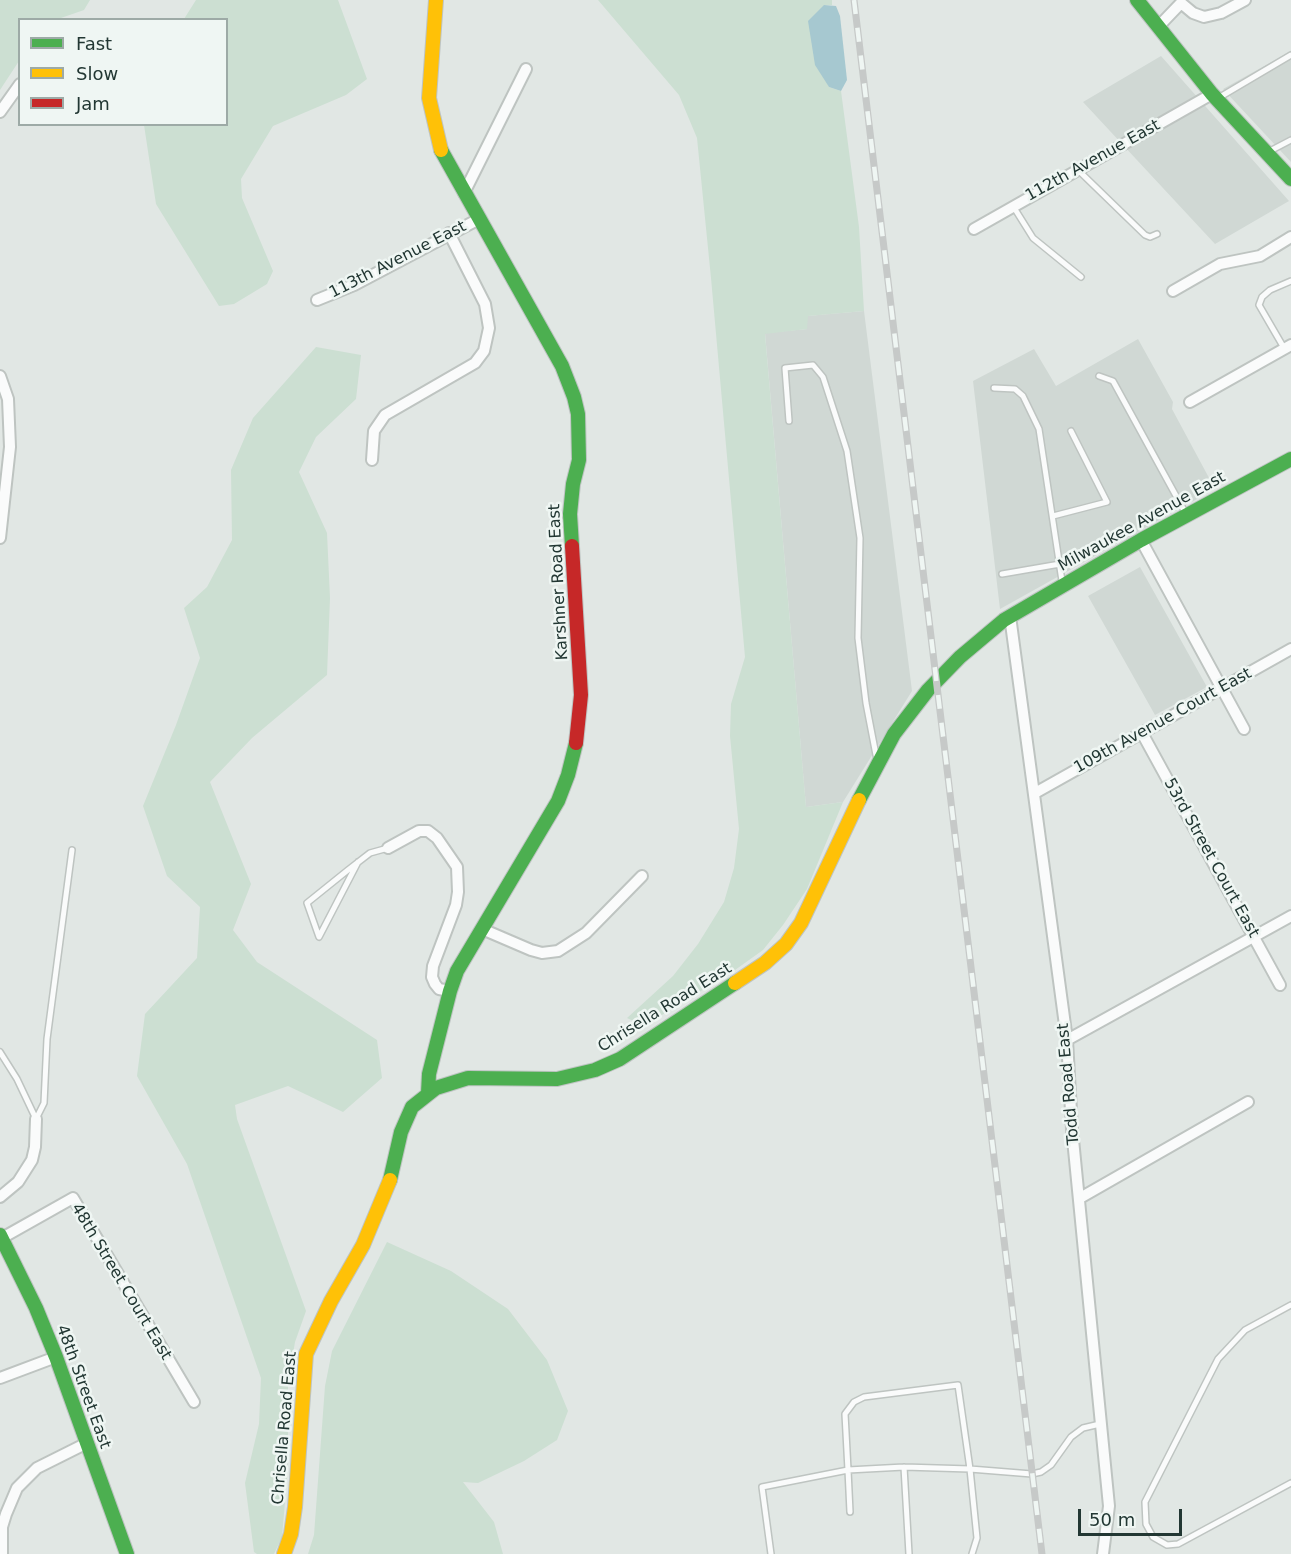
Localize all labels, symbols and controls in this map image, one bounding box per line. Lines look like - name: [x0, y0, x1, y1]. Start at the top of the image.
- legend: [18, 18, 228, 126]
- text: Fast: [76, 33, 112, 54]
- text: Slow: [76, 63, 118, 84]
- text: Jam: [76, 93, 110, 114]
- street label: 112th Avenue East: [1022, 116, 1164, 206]
- street label: 113th Avenue East: [326, 217, 470, 303]
- street label: Milwaukee Avenue East: [1055, 468, 1229, 576]
- street label: Karshner Road East: [545, 503, 573, 661]
- street label: 109th Avenue Court East: [1071, 664, 1255, 778]
- street label: 53rd Street Court East: [1159, 775, 1263, 941]
- street label: Chrisella Road East: [595, 959, 735, 1057]
- street label: Todd Road East: [1054, 1022, 1084, 1146]
- street label: 48th Street Court East: [67, 1200, 175, 1364]
- street label: 48th Street East: [52, 1323, 114, 1451]
- street label: Chrisella Road East: [269, 1350, 301, 1506]
- scale bar: [1081, 1497, 1184, 1535]
- text: 50 m: [1089, 1509, 1135, 1530]

